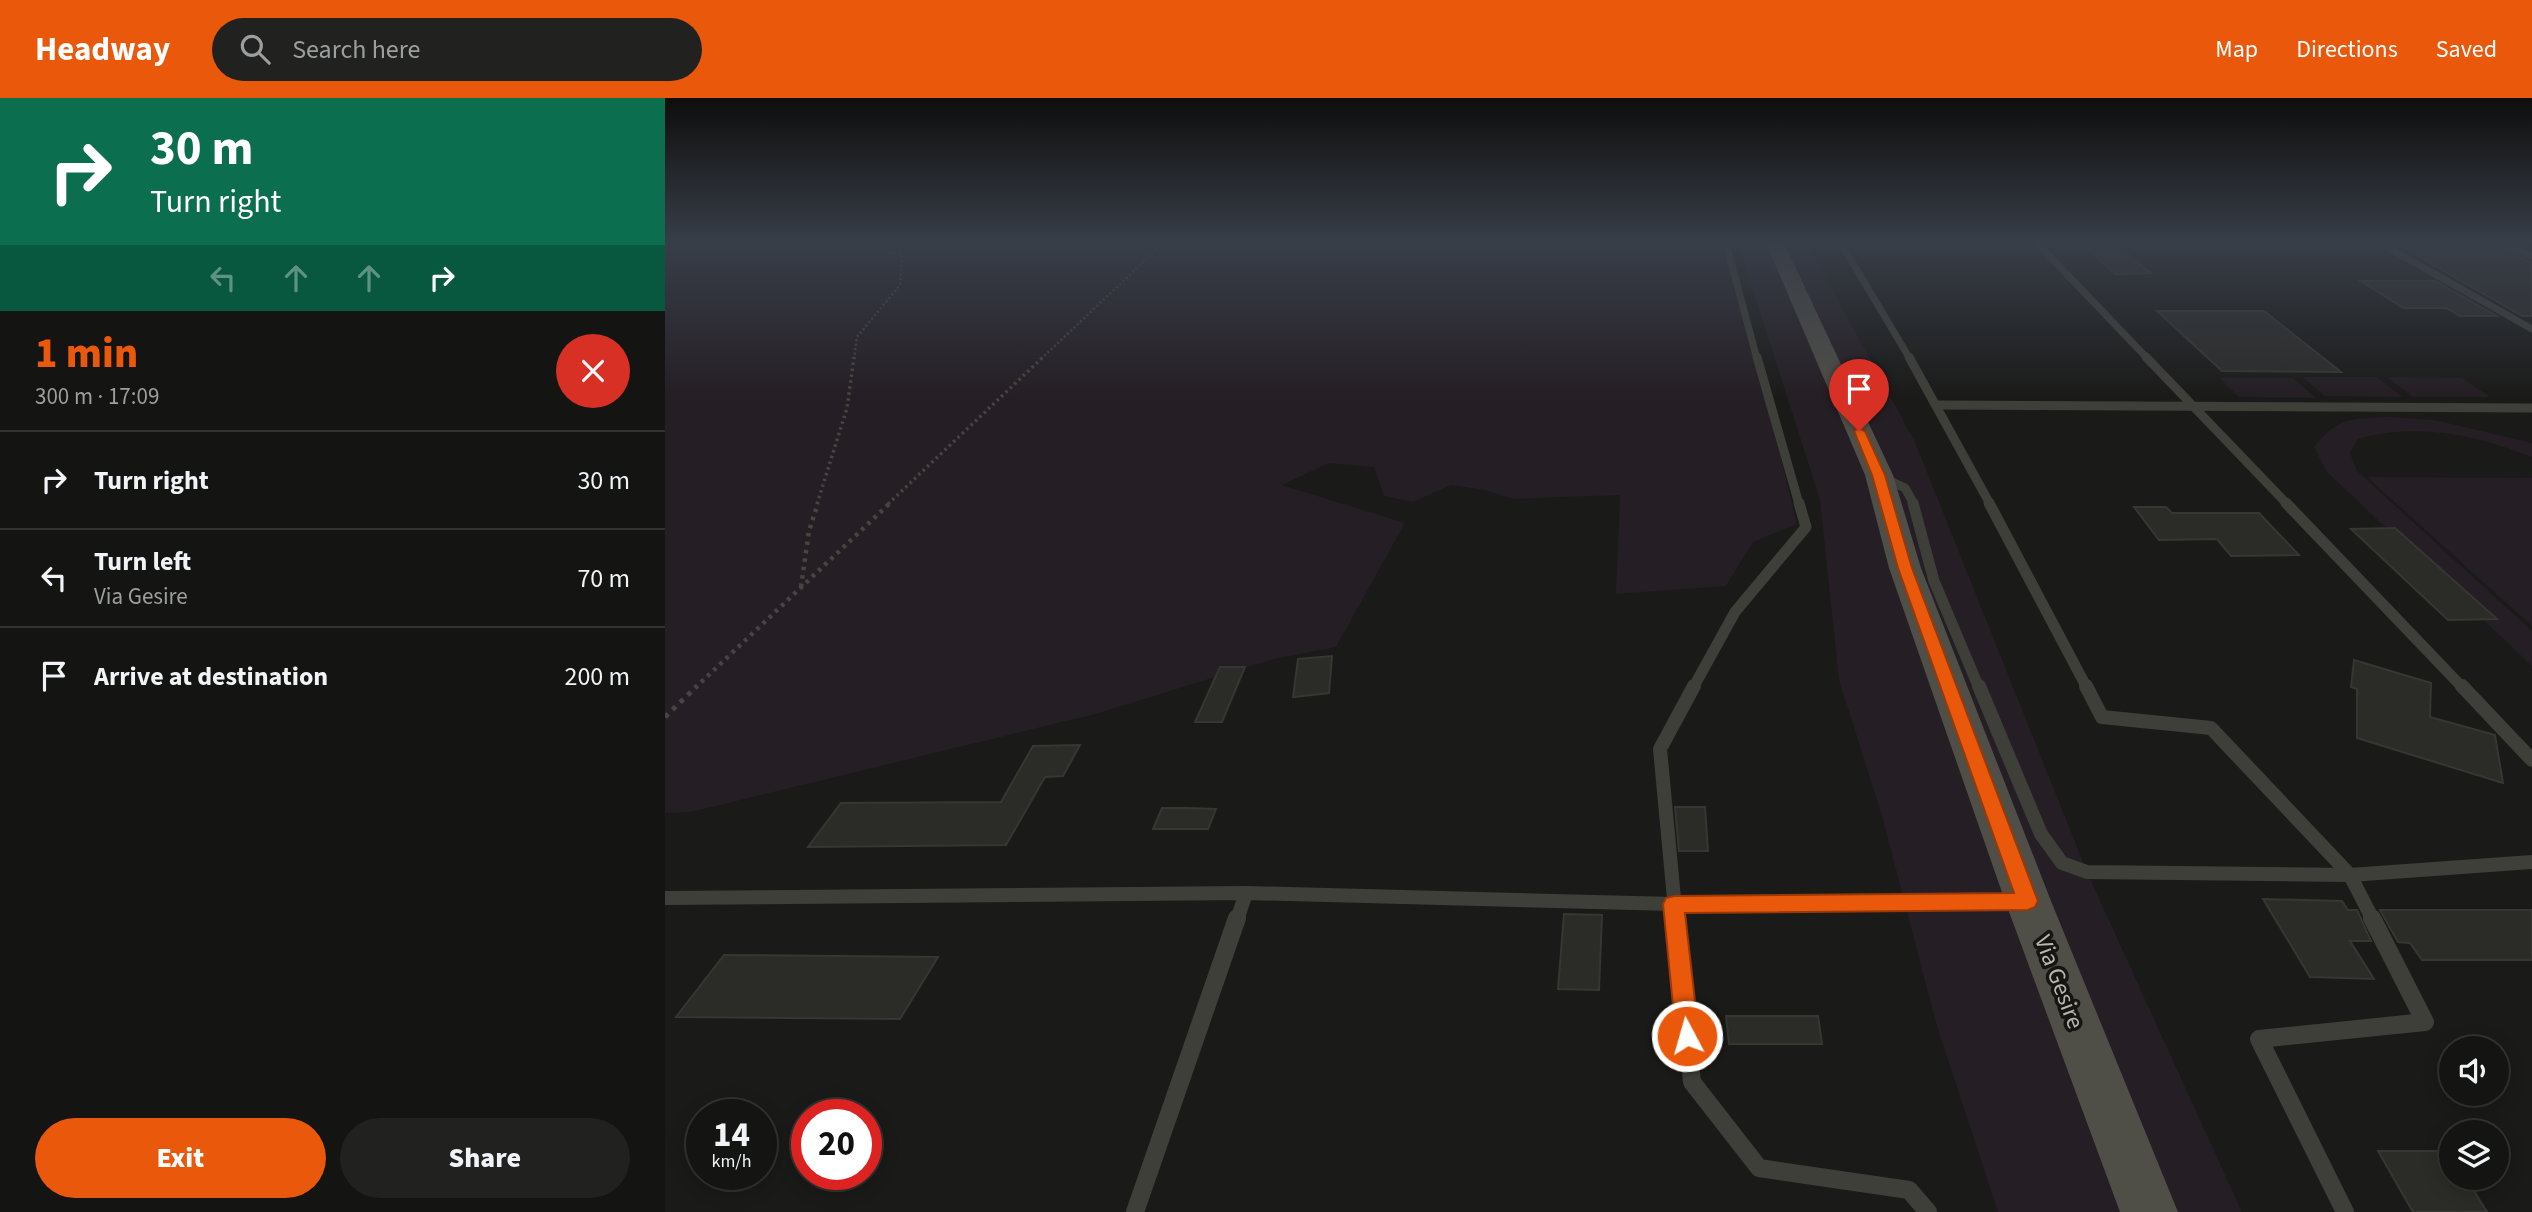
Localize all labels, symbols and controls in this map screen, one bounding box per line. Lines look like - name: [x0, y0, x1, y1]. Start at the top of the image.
- search box: [212, 18, 702, 81]
- text: Headway: [35, 26, 170, 73]
- icon: search: [236, 30, 274, 68]
- text: Search here: [292, 31, 420, 68]
- text: Map: [2215, 32, 2258, 67]
- text: Directions: [2296, 32, 2398, 67]
- text: Saved: [2436, 32, 2497, 67]
- text: 30 m: [150, 114, 254, 184]
- icon: right: [35, 126, 126, 217]
- text: Turn right: [150, 179, 281, 225]
- icon: left: [204, 259, 242, 297]
- icon: ahead: [277, 259, 315, 297]
- icon: ahead: [350, 259, 388, 297]
- icon: right: [423, 259, 461, 297]
- text: 1 min: [35, 324, 138, 384]
- button: close: [556, 334, 630, 408]
- pin: [1829, 359, 1889, 431]
- icon: arrive: [1840, 370, 1878, 408]
- text: 300 m · 17:09: [35, 380, 159, 413]
- icon: right: [35, 461, 73, 499]
- text: Turn right: [94, 462, 209, 499]
- text: 30 m: [577, 462, 630, 499]
- text: Turn left: [94, 543, 191, 580]
- icon: left: [35, 559, 73, 597]
- text: 70 m: [577, 560, 630, 597]
- text: Via Gesire: [94, 580, 188, 613]
- icon: arrive: [35, 657, 73, 695]
- text: Arrive at destination: [94, 658, 328, 695]
- text: 200 m: [564, 658, 630, 695]
- street label: Via Gesire: [2025, 930, 2093, 1034]
- position arrow: [1650, 999, 1724, 1073]
- map controls: [2439, 1036, 2509, 1190]
- button: sound: [2439, 1036, 2509, 1106]
- speed limit sign: 20: [791, 1099, 882, 1190]
- text: 14: [713, 1110, 750, 1160]
- button: Exit: [35, 1118, 326, 1198]
- button: Share: [340, 1118, 630, 1198]
- button: layers: [2439, 1120, 2509, 1190]
- text: km/h: [712, 1149, 751, 1174]

